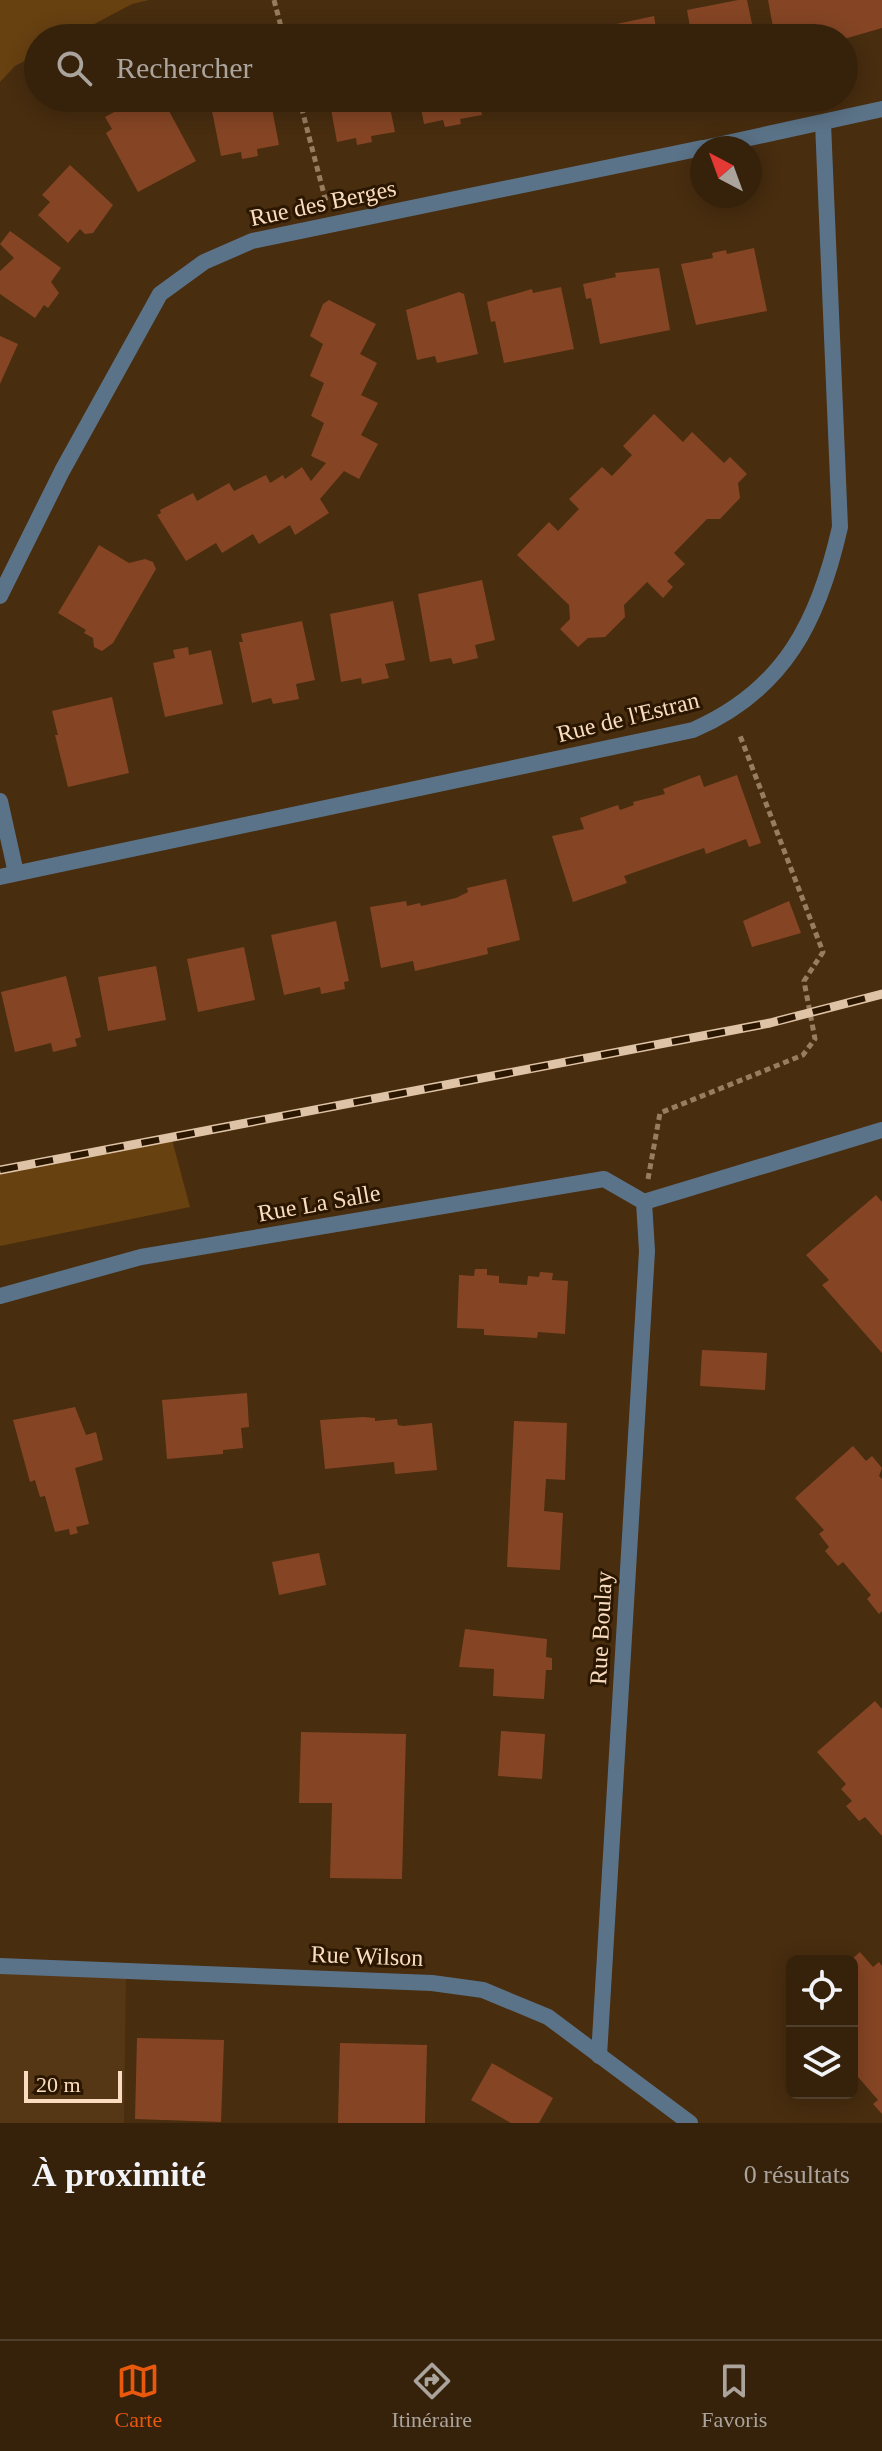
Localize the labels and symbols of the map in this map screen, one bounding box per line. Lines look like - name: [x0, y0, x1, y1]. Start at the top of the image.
- north arrow: [690, 136, 762, 208]
- street label: Rue des Berges: [247, 175, 399, 231]
- street label: Rue de l'Estran: [554, 687, 702, 747]
- street label: Rue La Salle: [256, 1179, 382, 1227]
- street label: Rue Boulay: [585, 1570, 617, 1686]
- street label: Rue Wilson: [310, 1941, 424, 1971]
- scale bar: [24, 2067, 122, 2103]

